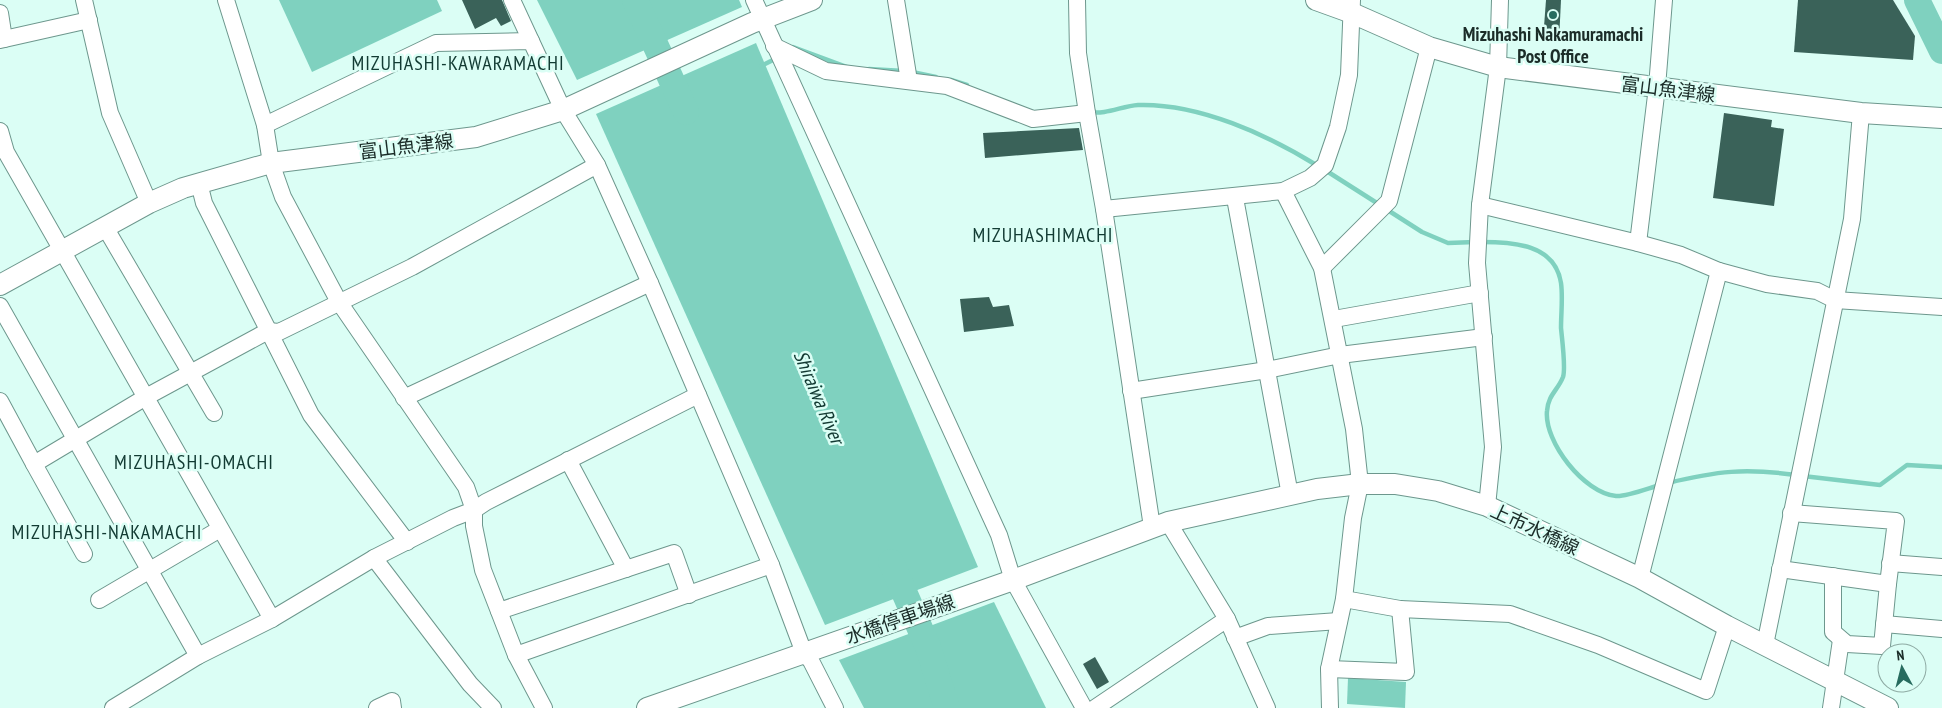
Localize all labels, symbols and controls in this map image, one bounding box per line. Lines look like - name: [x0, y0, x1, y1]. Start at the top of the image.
- marker: Mizuhashi Nakamuramachi Post Office: [1547, 9, 1559, 21]
- place label: Mizuhashi Nakamuramachi Post Office: [1463, 22, 1643, 68]
- district label: MIZUHASHI-KAWARAMACHI: [351, 50, 565, 76]
- street label: 富山魚津線: [1619, 71, 1717, 107]
- street label: 富山魚津線: [357, 128, 455, 164]
- district label: MIZUHASHIMACHI: [972, 222, 1114, 248]
- water label: Shiraiwa River: [788, 346, 851, 450]
- district label: MIZUHASHI-OMACHI: [114, 449, 274, 475]
- street label: 上市水橋線: [1487, 498, 1583, 560]
- district label: MIZUHASHI-NAKAMACHI: [12, 519, 202, 545]
- street label: 水橋停車場線: [842, 589, 958, 649]
- north arrow: [1877, 643, 1927, 693]
- text: N: [1896, 646, 1905, 664]

